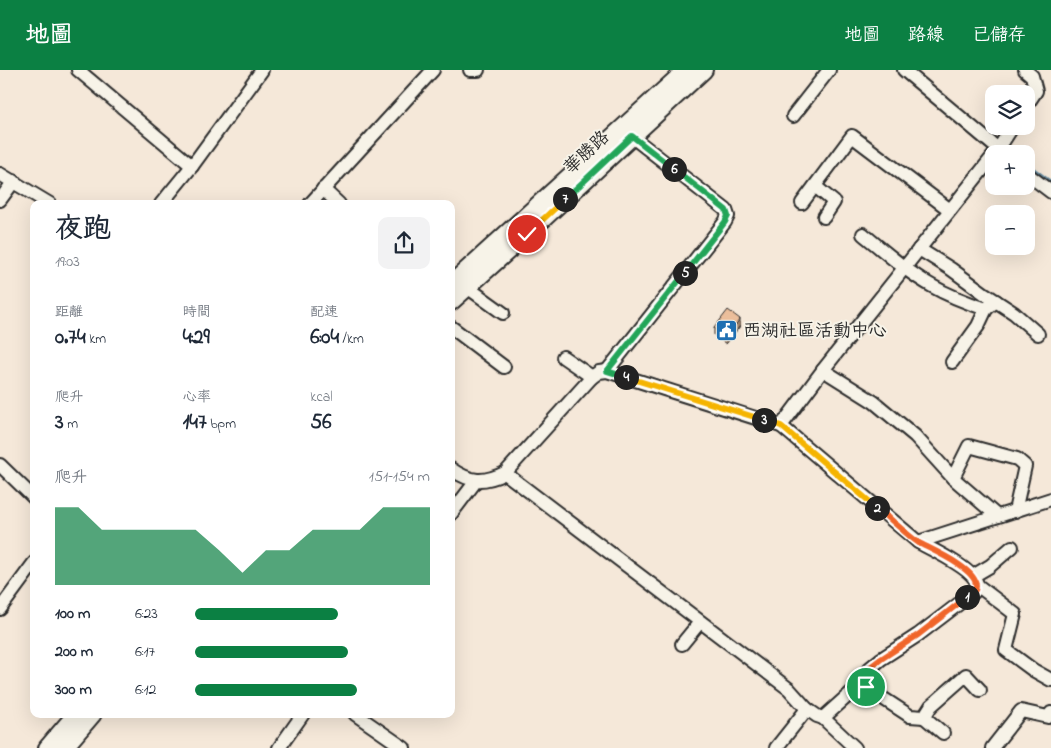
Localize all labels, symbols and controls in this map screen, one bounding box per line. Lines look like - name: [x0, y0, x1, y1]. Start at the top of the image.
- text: 地圖: [25, 19, 73, 54]
- text: 地圖: [844, 23, 880, 49]
- text: 路線: [908, 23, 944, 49]
- text: 已儲存: [972, 23, 1026, 49]
- map controls: [985, 85, 1035, 255]
- button: layers: [985, 85, 1035, 135]
- street label: 華勝路: [559, 126, 616, 181]
- button: +: [985, 145, 1035, 195]
- pin: 6: [662, 156, 686, 182]
- text: 6: [671, 159, 678, 180]
- pin: 7: [552, 186, 578, 212]
- text: 7: [563, 189, 568, 210]
- button: −: [985, 205, 1035, 255]
- text: 夜跑: [55, 210, 111, 251]
- pin: [506, 213, 548, 255]
- button: share: [378, 217, 430, 269]
- icon: check: [513, 220, 541, 248]
- text: 19:03: [55, 250, 80, 274]
- pin: 5: [672, 260, 698, 286]
- text: 5: [681, 263, 690, 284]
- text: 距離: [55, 302, 83, 323]
- text: 時間: [183, 302, 211, 323]
- text: 配速: [310, 302, 338, 323]
- public building icon: 西湖社區活動中心: [715, 318, 739, 342]
- place label: 西湖社區活動中心: [743, 319, 887, 345]
- text: 0.74: [55, 323, 86, 353]
- text: 4:29: [183, 323, 210, 353]
- text: 6:04: [310, 323, 339, 353]
- text: km: [86, 329, 106, 350]
- text: /km: [339, 329, 364, 350]
- pin: 4: [614, 364, 638, 390]
- text: 4: [624, 367, 629, 388]
- text: 爬升: [55, 387, 83, 408]
- text: 心率: [183, 387, 211, 408]
- text: kcal: [310, 387, 333, 408]
- text: 3: [55, 408, 64, 438]
- text: 147: [183, 408, 207, 438]
- text: 56: [310, 408, 332, 438]
- pin: 3: [752, 408, 776, 432]
- text: 3: [762, 410, 767, 431]
- text: m: [64, 414, 78, 435]
- text: bpm: [207, 414, 236, 435]
- text: 151–154 m: [369, 465, 430, 489]
- text: 爬升: [55, 466, 87, 490]
- pin: 2: [864, 496, 890, 520]
- text: 2: [874, 498, 881, 519]
- pin: 1: [954, 584, 980, 610]
- text: 1: [965, 587, 970, 608]
- text: 100 m: [55, 602, 90, 626]
- text: 6:23: [135, 602, 158, 626]
- text: 200 m: [55, 640, 93, 664]
- text: 6:17: [135, 640, 155, 664]
- pin: [845, 666, 887, 708]
- icon: arrive: [852, 673, 880, 701]
- text: 300 m: [55, 678, 92, 702]
- text: 6:12: [135, 678, 156, 702]

